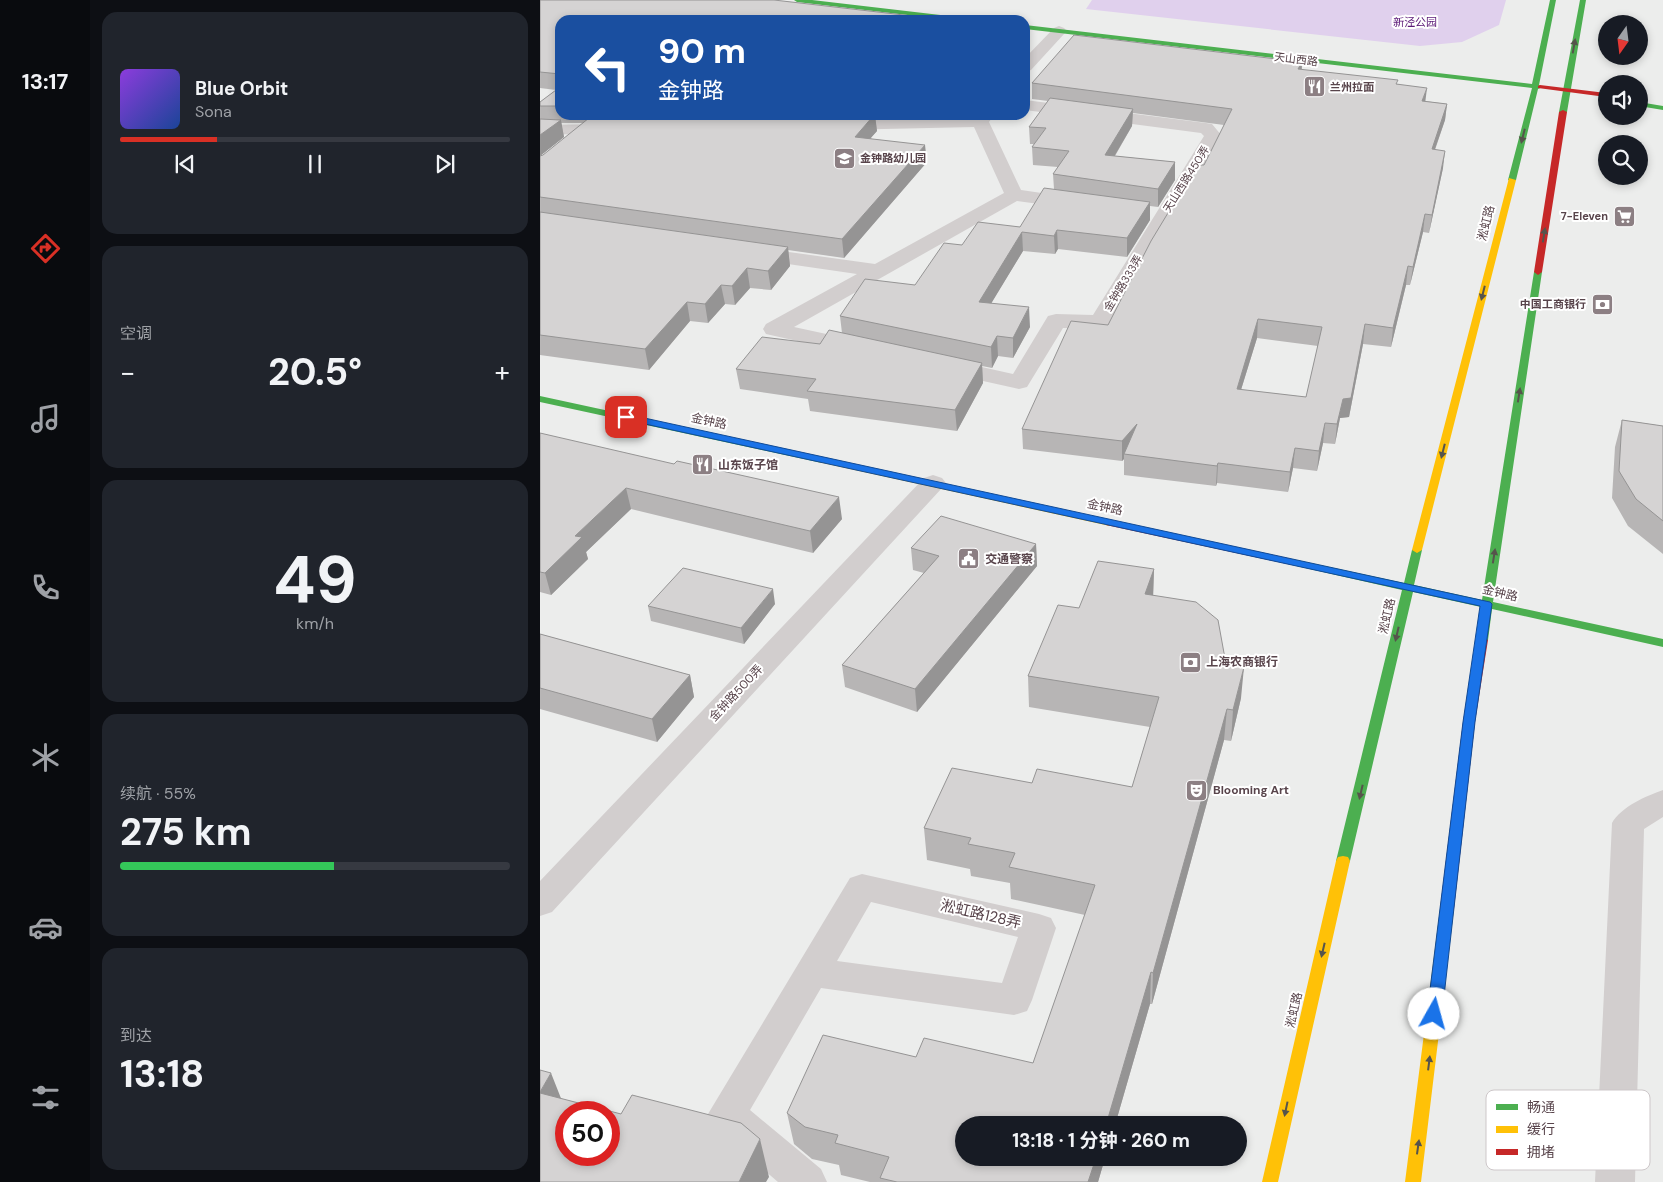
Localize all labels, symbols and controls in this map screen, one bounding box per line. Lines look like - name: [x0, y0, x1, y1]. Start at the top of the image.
- park label: 新泾公园: [1393, 15, 1437, 29]
- north arrow: [1598, 15, 1648, 65]
- map controls: [1598, 15, 1648, 185]
- text: 90 m: [658, 28, 746, 74]
- icon: left: [575, 35, 640, 100]
- one-way arrow: [1571, 38, 1579, 54]
- street label: 天山西路: [1273, 49, 1319, 69]
- text: 13:17: [22, 67, 68, 96]
- restaurant icon: 兰州拉面: [1302, 75, 1326, 99]
- button: sound: [1598, 75, 1648, 125]
- text: Blue Orbit: [195, 76, 288, 101]
- text: 金钟路: [658, 76, 724, 105]
- place label: 兰州拉面: [1330, 80, 1374, 94]
- text: Sona: [195, 101, 232, 122]
- one-way arrow: [1519, 128, 1527, 143]
- button: search: [1598, 135, 1648, 185]
- street label: 天山西路450弄: [1160, 143, 1212, 215]
- school or university icon: 金钟路幼儿园: [832, 146, 856, 170]
- icon: previous: [171, 150, 199, 178]
- icon: pause: [301, 150, 329, 178]
- icon: next: [431, 150, 459, 178]
- place label: 金钟路幼儿园: [860, 151, 926, 165]
- street label: 淞虹路: [1474, 204, 1498, 242]
- supermarket icon: 7-Eleven: [1612, 204, 1636, 228]
- place label: 7-Eleven: [1561, 209, 1608, 223]
- one-way arrow: [1540, 227, 1548, 243]
- icon: directions: [28, 231, 63, 266]
- street label: 金钟路333弄: [1101, 252, 1145, 314]
- one-way arrow: [1479, 286, 1487, 301]
- bank icon: 中国工商银行: [1590, 292, 1614, 316]
- place label: 中国工商银行: [1520, 297, 1586, 311]
- text: 空调: [120, 323, 152, 344]
- text: 20.5°: [268, 347, 362, 397]
- text: −: [120, 354, 135, 391]
- text: +: [495, 354, 510, 391]
- one-way arrow: [1515, 387, 1523, 403]
- pin: [605, 396, 647, 438]
- icon: music: [28, 401, 63, 436]
- icon: arrive: [612, 403, 640, 431]
- street label: 金钟路: [690, 409, 728, 433]
- one-way arrow: [1439, 443, 1447, 458]
- restaurant icon: 山东饭子馆: [690, 453, 714, 477]
- place label: 山东饭子馆: [718, 457, 778, 473]
- street label: 金钟路: [1086, 495, 1124, 519]
- text: 49: [273, 538, 357, 622]
- public building icon: 交通警察: [957, 547, 981, 571]
- one-way arrow: [1490, 548, 1498, 564]
- place label: 交通警察: [985, 551, 1033, 567]
- icon: phone: [28, 570, 63, 605]
- street label: 金钟路: [1481, 581, 1519, 605]
- street label: 淞虹路: [1375, 597, 1399, 635]
- text: km/h: [296, 613, 334, 634]
- one-way arrow: [1393, 626, 1401, 641]
- bank icon: 上海农商银行: [1178, 650, 1202, 674]
- place label: 上海农商银行: [1206, 654, 1278, 670]
- street label: 金钟路500弄: [706, 661, 766, 725]
- icon: climate: [28, 740, 63, 775]
- theatre icon: Blooming Art: [1185, 778, 1209, 802]
- place label: Blooming Art: [1213, 782, 1289, 798]
- text: 续航 · 55%: [120, 783, 196, 804]
- one-way arrow: [1356, 785, 1364, 800]
- text: 275 km: [120, 807, 251, 857]
- street label: 淞虹路128弄: [939, 895, 1023, 933]
- icon: car: [28, 910, 63, 945]
- one-way arrow: [1319, 943, 1327, 958]
- position arrow: [1407, 987, 1459, 1039]
- street label: 淞虹路: [1282, 991, 1306, 1029]
- text: 到达: [120, 1025, 152, 1046]
- text: 13:18: [120, 1049, 204, 1099]
- one-way arrow: [1425, 1055, 1433, 1071]
- icon: filters: [28, 1080, 63, 1115]
- legend: [1486, 1090, 1650, 1170]
- text: 畅通: [1527, 1098, 1555, 1116]
- speed limit sign: 50: [555, 1101, 620, 1166]
- one-way arrow: [1282, 1101, 1290, 1117]
- text: 缓行: [1527, 1120, 1555, 1138]
- text: 13:18 · 1 分钟 · 260 m: [1012, 1128, 1190, 1153]
- one-way arrow: [1414, 1138, 1422, 1154]
- text: 拥堵: [1527, 1143, 1555, 1161]

